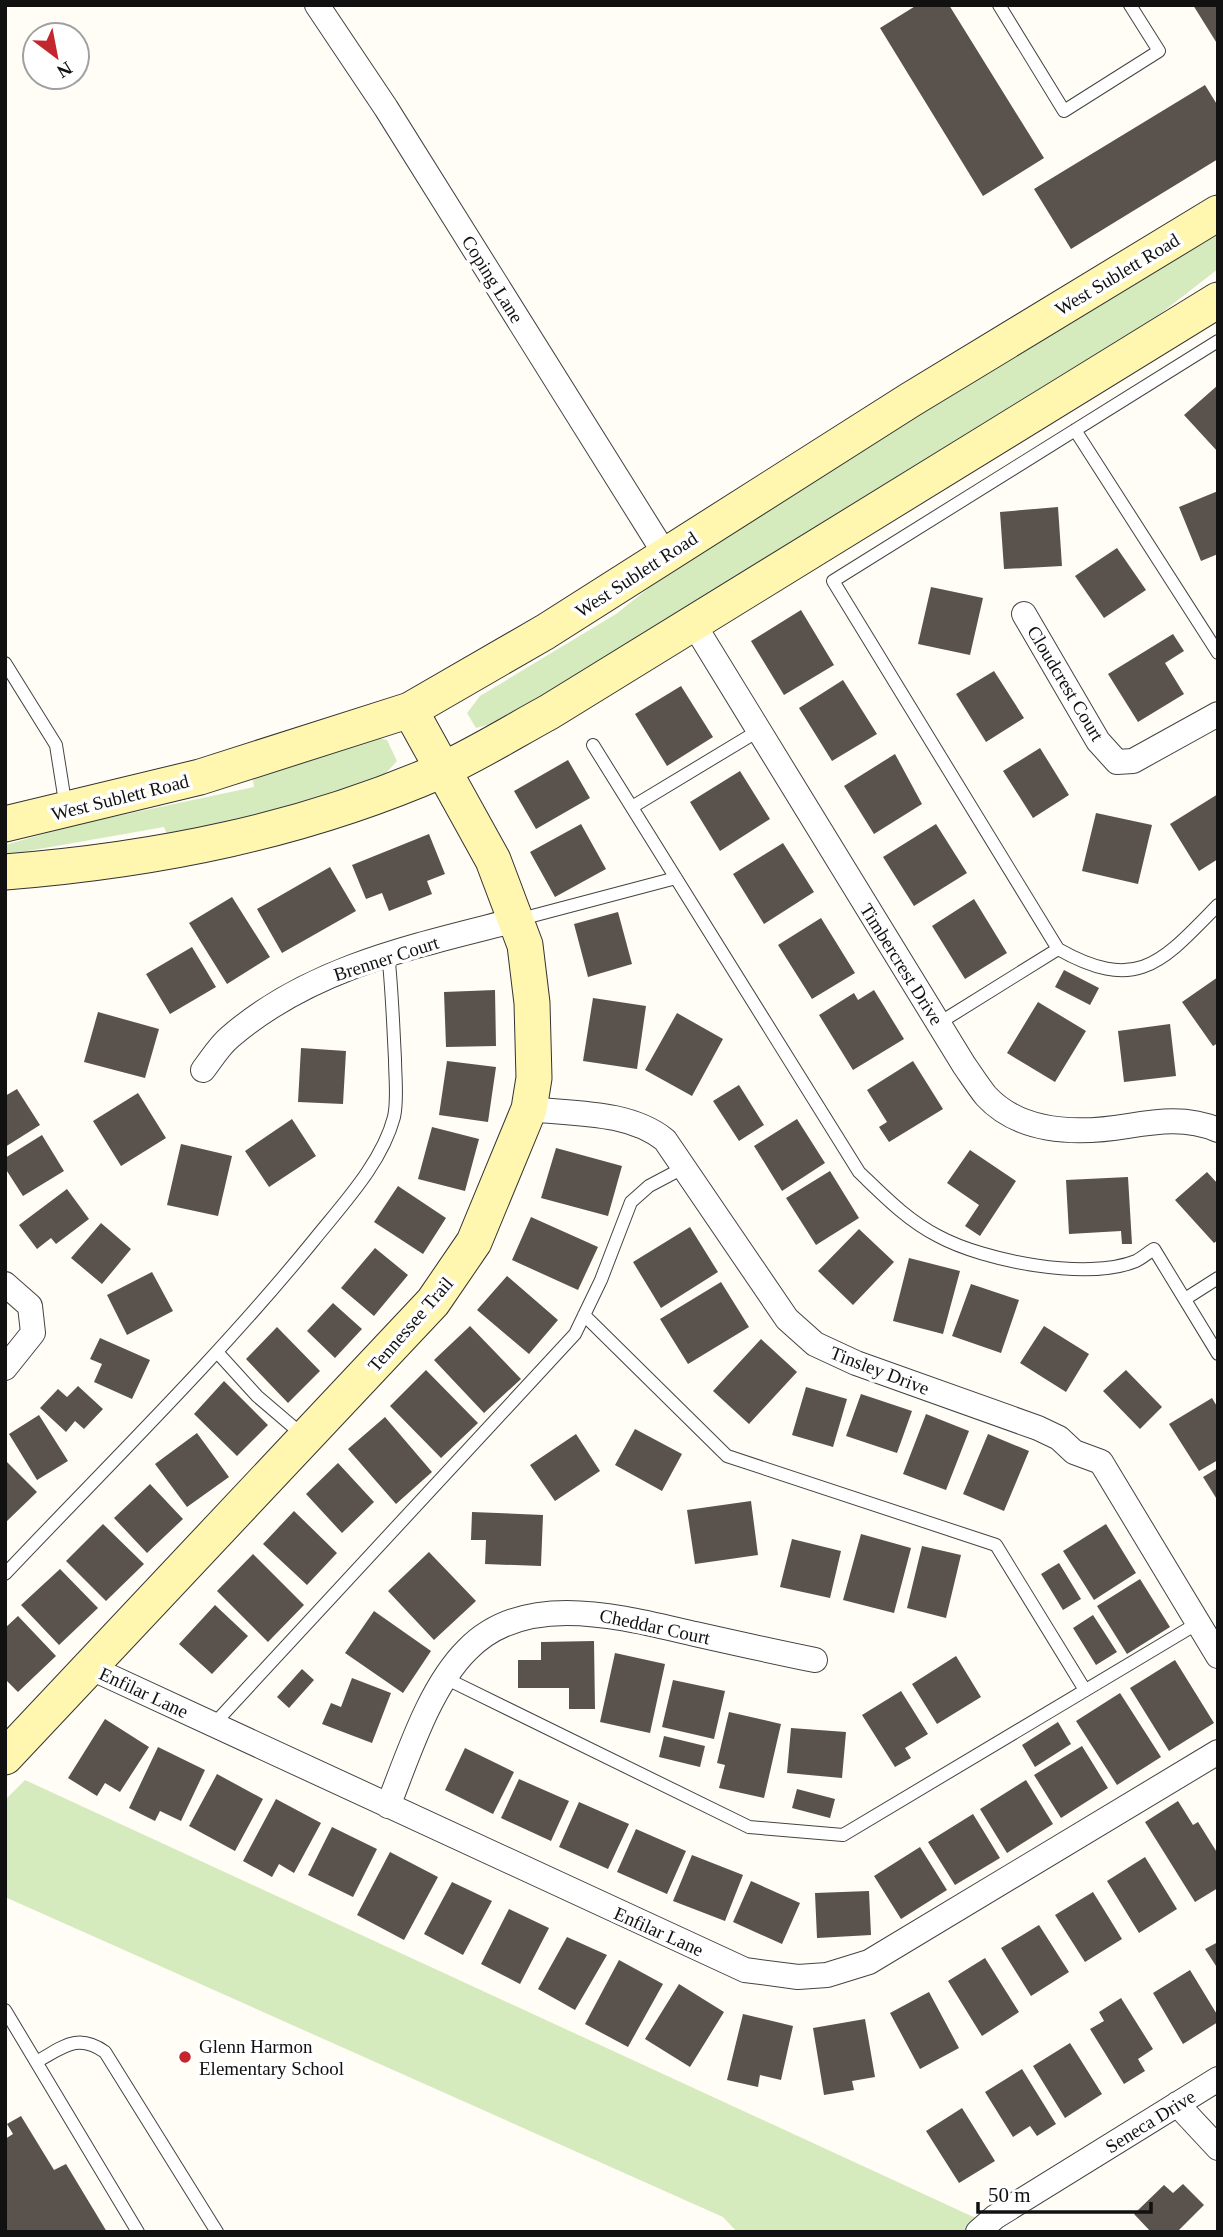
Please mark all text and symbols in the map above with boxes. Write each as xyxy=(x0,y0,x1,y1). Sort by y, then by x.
north arrow xyxy=(21,21,91,91)
text: N xyxy=(53,57,76,83)
street label: West Sublett Road xyxy=(1051,229,1184,320)
street label: Coping Lane xyxy=(458,232,528,327)
street label: West Sublett Road xyxy=(571,527,702,622)
street label: Cloudcrest Court xyxy=(1023,622,1109,745)
street label: West Sublett Road xyxy=(49,770,192,825)
street label: Timbercrest Drive xyxy=(856,900,947,1029)
street label: Brenner Court xyxy=(331,931,442,985)
street label: Tennessee Trail xyxy=(364,1273,457,1376)
street label: Tinsley Drive xyxy=(827,1342,932,1399)
street label: Cheddar Court xyxy=(598,1605,713,1649)
street label: Enfilar Lane xyxy=(96,1663,191,1722)
street label: Enfilar Lane xyxy=(611,1902,707,1960)
place label: Glenn Harmon Elementary School xyxy=(199,2036,344,2079)
marker: Glenn Harmon Elementary School xyxy=(177,2049,193,2065)
street label: Seneca Drive xyxy=(1102,2086,1199,2157)
scale bar xyxy=(978,2170,1151,2214)
text: 50 m xyxy=(988,2183,1031,2207)

